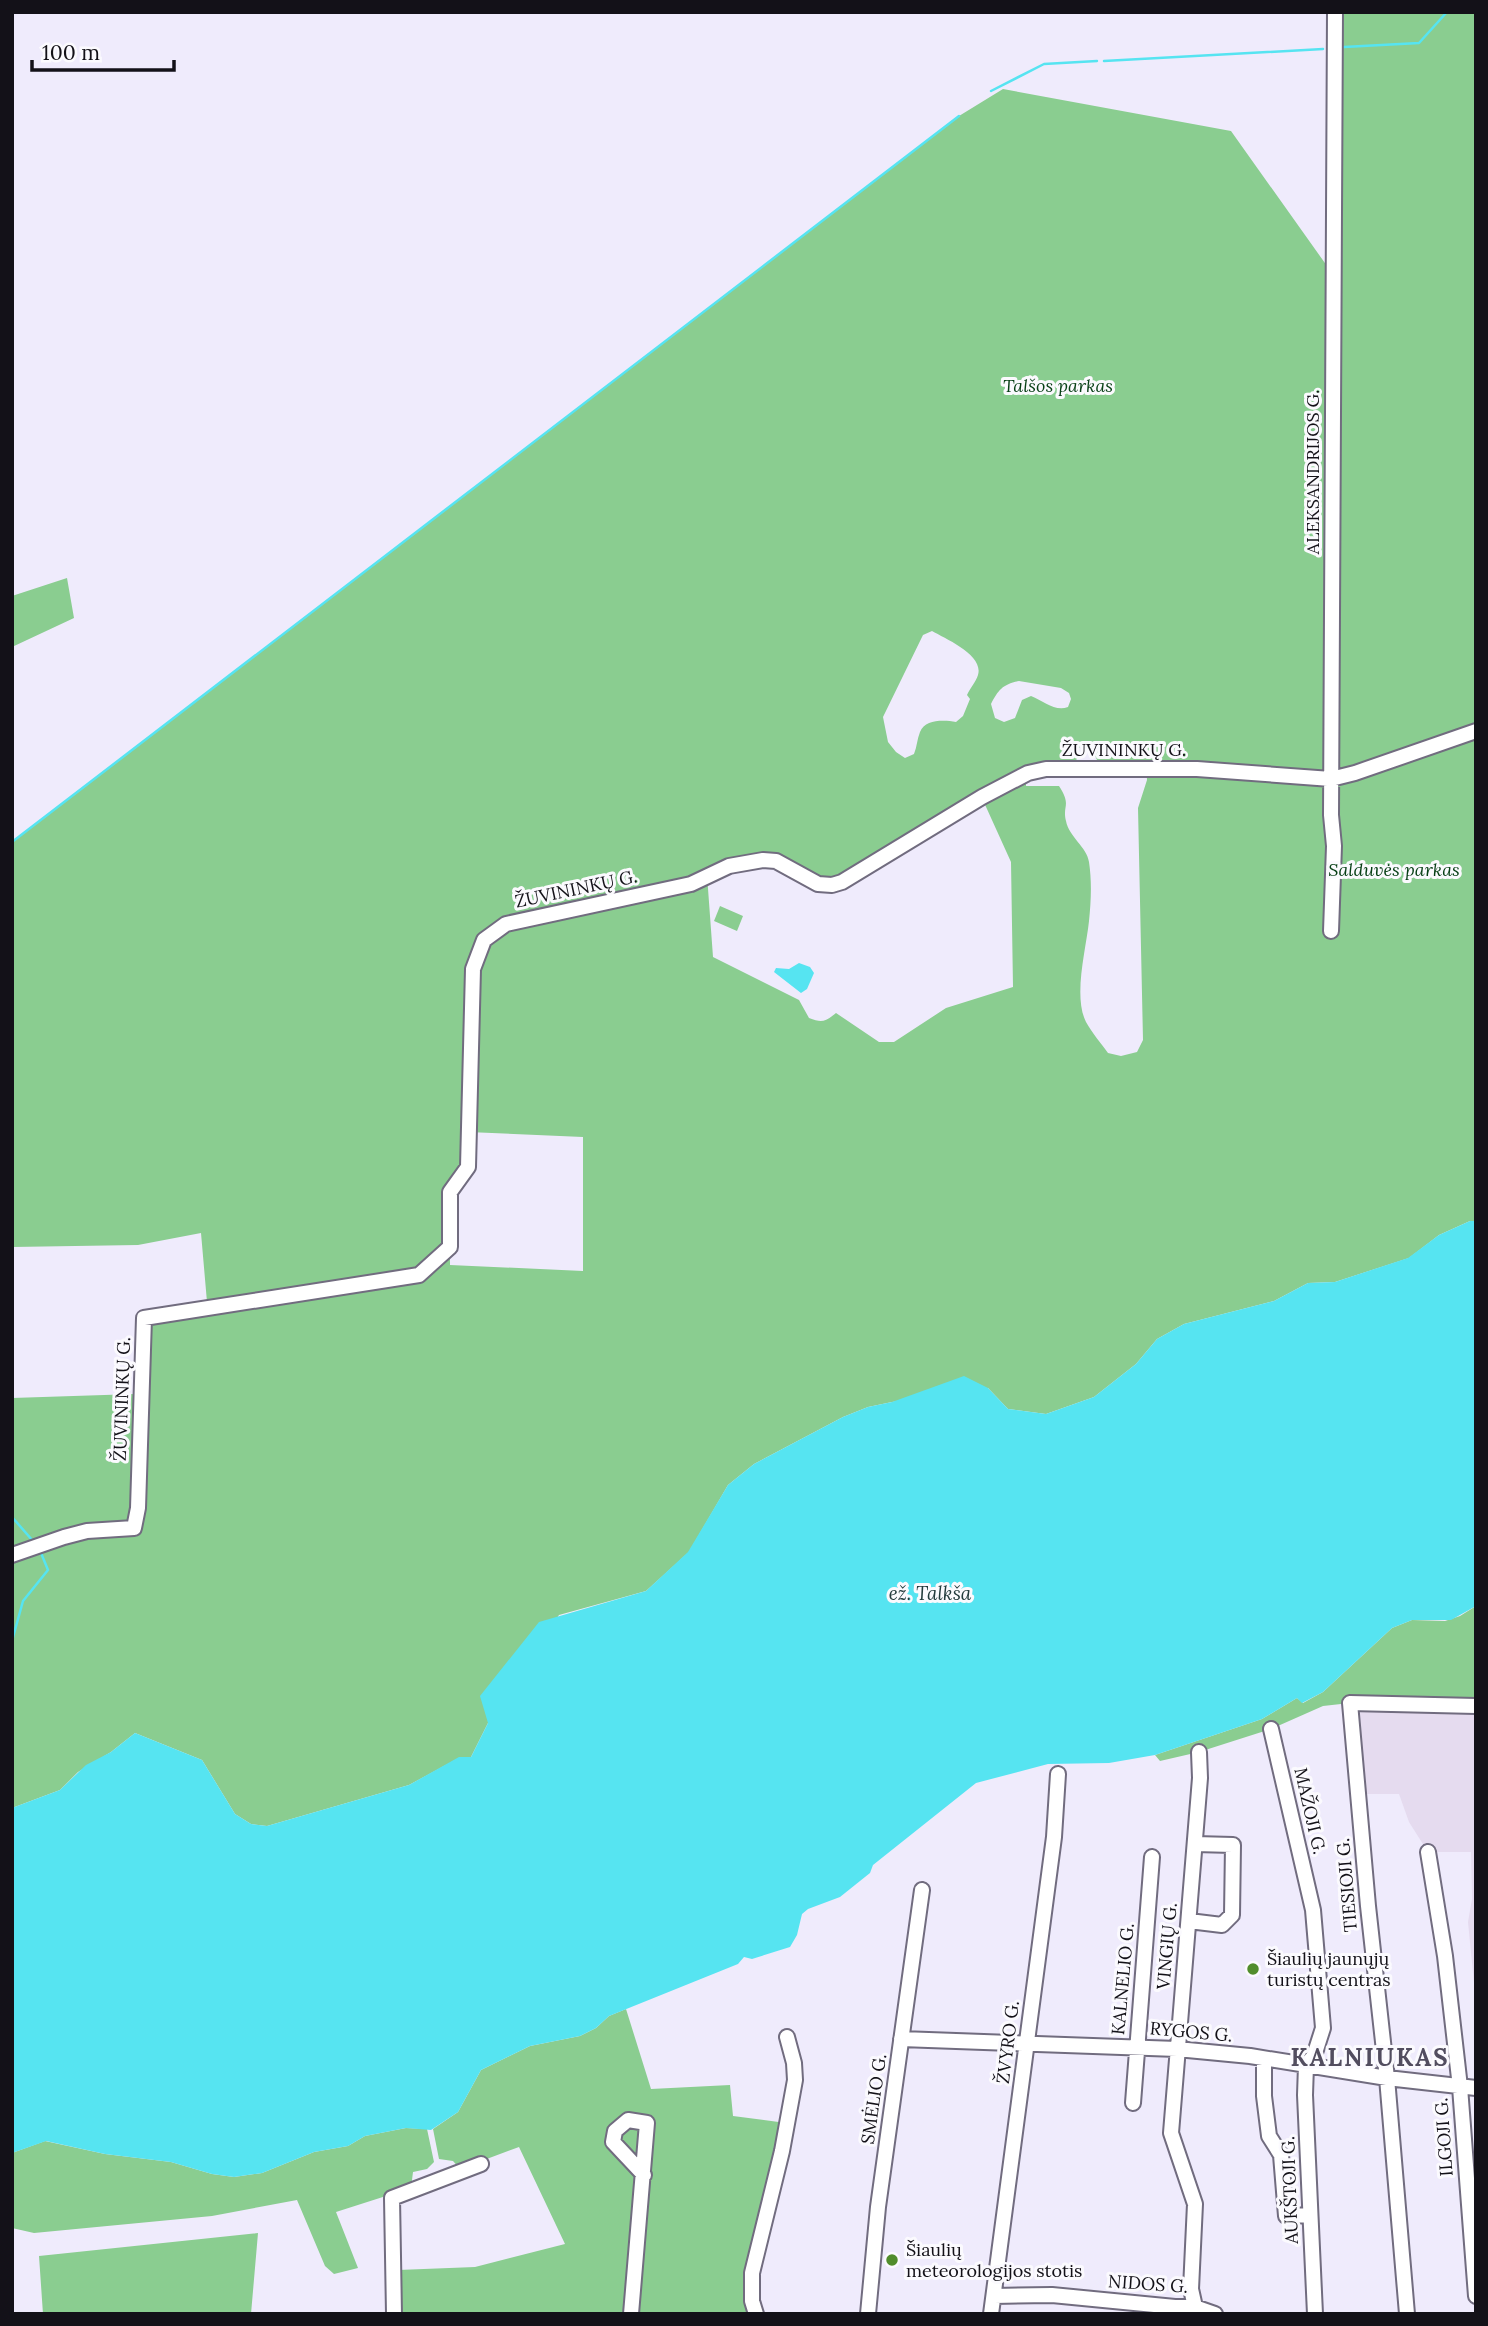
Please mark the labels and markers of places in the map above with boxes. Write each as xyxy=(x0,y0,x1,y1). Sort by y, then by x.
place label: Šiaulių jaunųjų turistų centras xyxy=(1267,1947,1391,1991)
marker: Šiaulių jaunųjų turistų centras xyxy=(1245,1961,1261,1977)
place label: Šiaulių meteorologijos stotis xyxy=(906,2238,1082,2282)
marker: Šiaulių meteorologijos stotis xyxy=(884,2252,900,2268)

